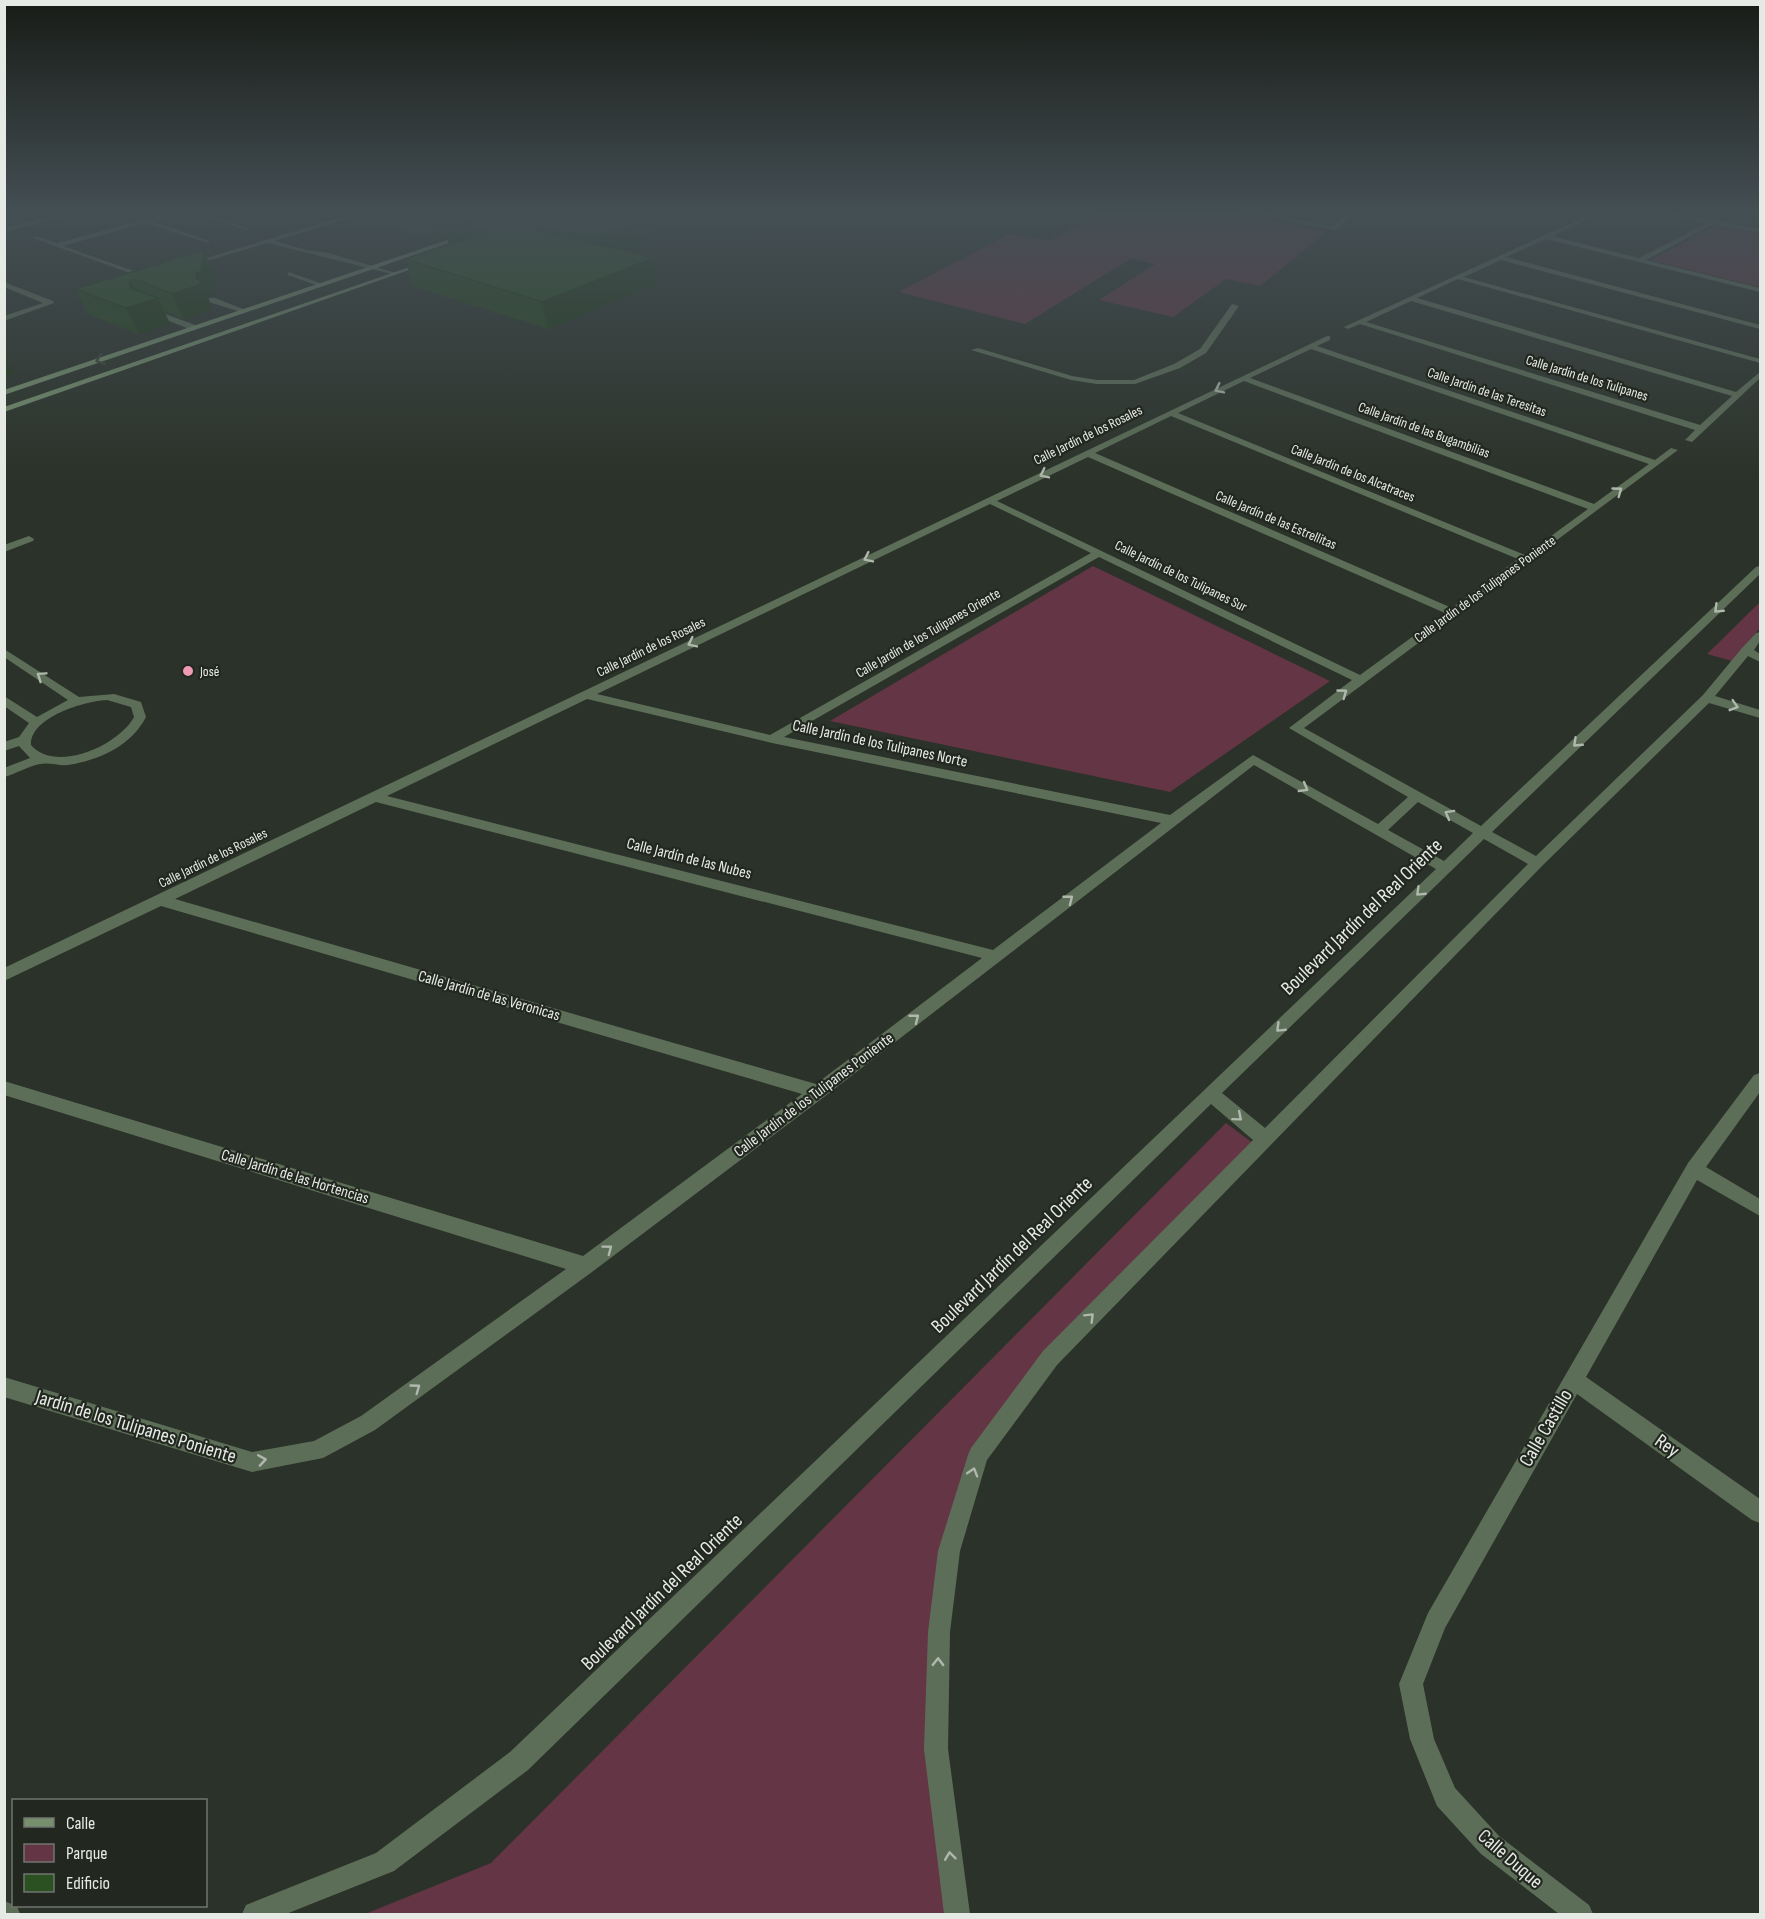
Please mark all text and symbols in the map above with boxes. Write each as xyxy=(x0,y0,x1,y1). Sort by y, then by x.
street label: Calle Jardín de los Tulipanes xyxy=(1524,351,1650,405)
one-way arrow xyxy=(95,353,106,366)
street label: Calle Jardín de las Teresitas xyxy=(1425,364,1549,420)
one-way arrow xyxy=(1215,382,1226,394)
street label: Calle Jardín de las Bugambilias xyxy=(1356,398,1492,462)
street label: Calle Jardín de los Rosales xyxy=(1031,401,1145,469)
street label: Calle Jardín de los Alcatraces xyxy=(1288,440,1418,506)
one-way arrow xyxy=(1039,466,1050,478)
street label: Calle Jardín de las Estrellitas xyxy=(1213,487,1339,553)
one-way arrow xyxy=(1612,487,1623,498)
street label: Calle Jardín de los Tulipanes Poniente xyxy=(1411,532,1559,646)
street label: Calle Jardín de los Tulipanes Sur xyxy=(1112,537,1250,615)
one-way arrow xyxy=(864,551,875,563)
street label: Calle Jardín de los Tulipanes Oriente xyxy=(853,585,1003,681)
one-way arrow xyxy=(1715,602,1725,613)
street label: Calle Jardín de los Rosales xyxy=(594,613,708,681)
one-way arrow xyxy=(688,636,699,647)
place label: José xyxy=(199,663,219,680)
marker: José xyxy=(181,664,195,678)
one-way arrow xyxy=(36,672,47,683)
one-way arrow xyxy=(1336,689,1347,700)
one-way arrow xyxy=(1728,699,1739,711)
street label: Calle Jardín de los Tulipanes Norte xyxy=(791,716,969,772)
one-way arrow xyxy=(1573,736,1584,747)
one-way arrow xyxy=(1298,780,1308,792)
one-way arrow xyxy=(1445,810,1455,821)
street label: Calle Jardín de los Rosales xyxy=(156,824,270,892)
street label: Calle Jardín de las Nubes xyxy=(625,834,754,884)
street label: Boulevard Jardín del Real Oriente xyxy=(1276,834,1448,1000)
one-way arrow xyxy=(1416,885,1427,896)
one-way arrow xyxy=(1062,896,1073,907)
street label: Calle Jardín de las Veronicas xyxy=(416,967,562,1025)
one-way arrow xyxy=(908,1015,919,1026)
one-way arrow xyxy=(1276,1020,1287,1031)
street label: Calle Jardín de los Tulipanes Poniente xyxy=(730,1029,898,1161)
one-way arrow xyxy=(1231,1109,1242,1120)
street label: Calle Jardín de las Hortencias xyxy=(219,1145,371,1209)
street label: Boulevard Jardín del Real Oriente xyxy=(926,1172,1098,1338)
one-way arrow xyxy=(601,1245,612,1256)
one-way arrow xyxy=(1082,1314,1093,1325)
one-way arrow xyxy=(409,1384,420,1395)
street label: Jardín de los Tulipanes Poniente xyxy=(32,1385,239,1469)
street label: Calle Castillo xyxy=(1514,1385,1578,1471)
street label: Rey xyxy=(1650,1429,1684,1463)
one-way arrow xyxy=(257,1455,266,1467)
one-way arrow xyxy=(966,1467,978,1478)
street label: Boulevard Jardín del Real Oriente xyxy=(576,1509,748,1675)
one-way arrow xyxy=(932,1658,944,1667)
legend xyxy=(12,1799,207,1907)
text: Calle xyxy=(66,1813,95,1834)
street label: Calle Duque xyxy=(1472,1824,1548,1894)
text: Parque xyxy=(66,1843,107,1864)
one-way arrow xyxy=(944,1852,957,1861)
text: Edificio xyxy=(66,1873,110,1894)

